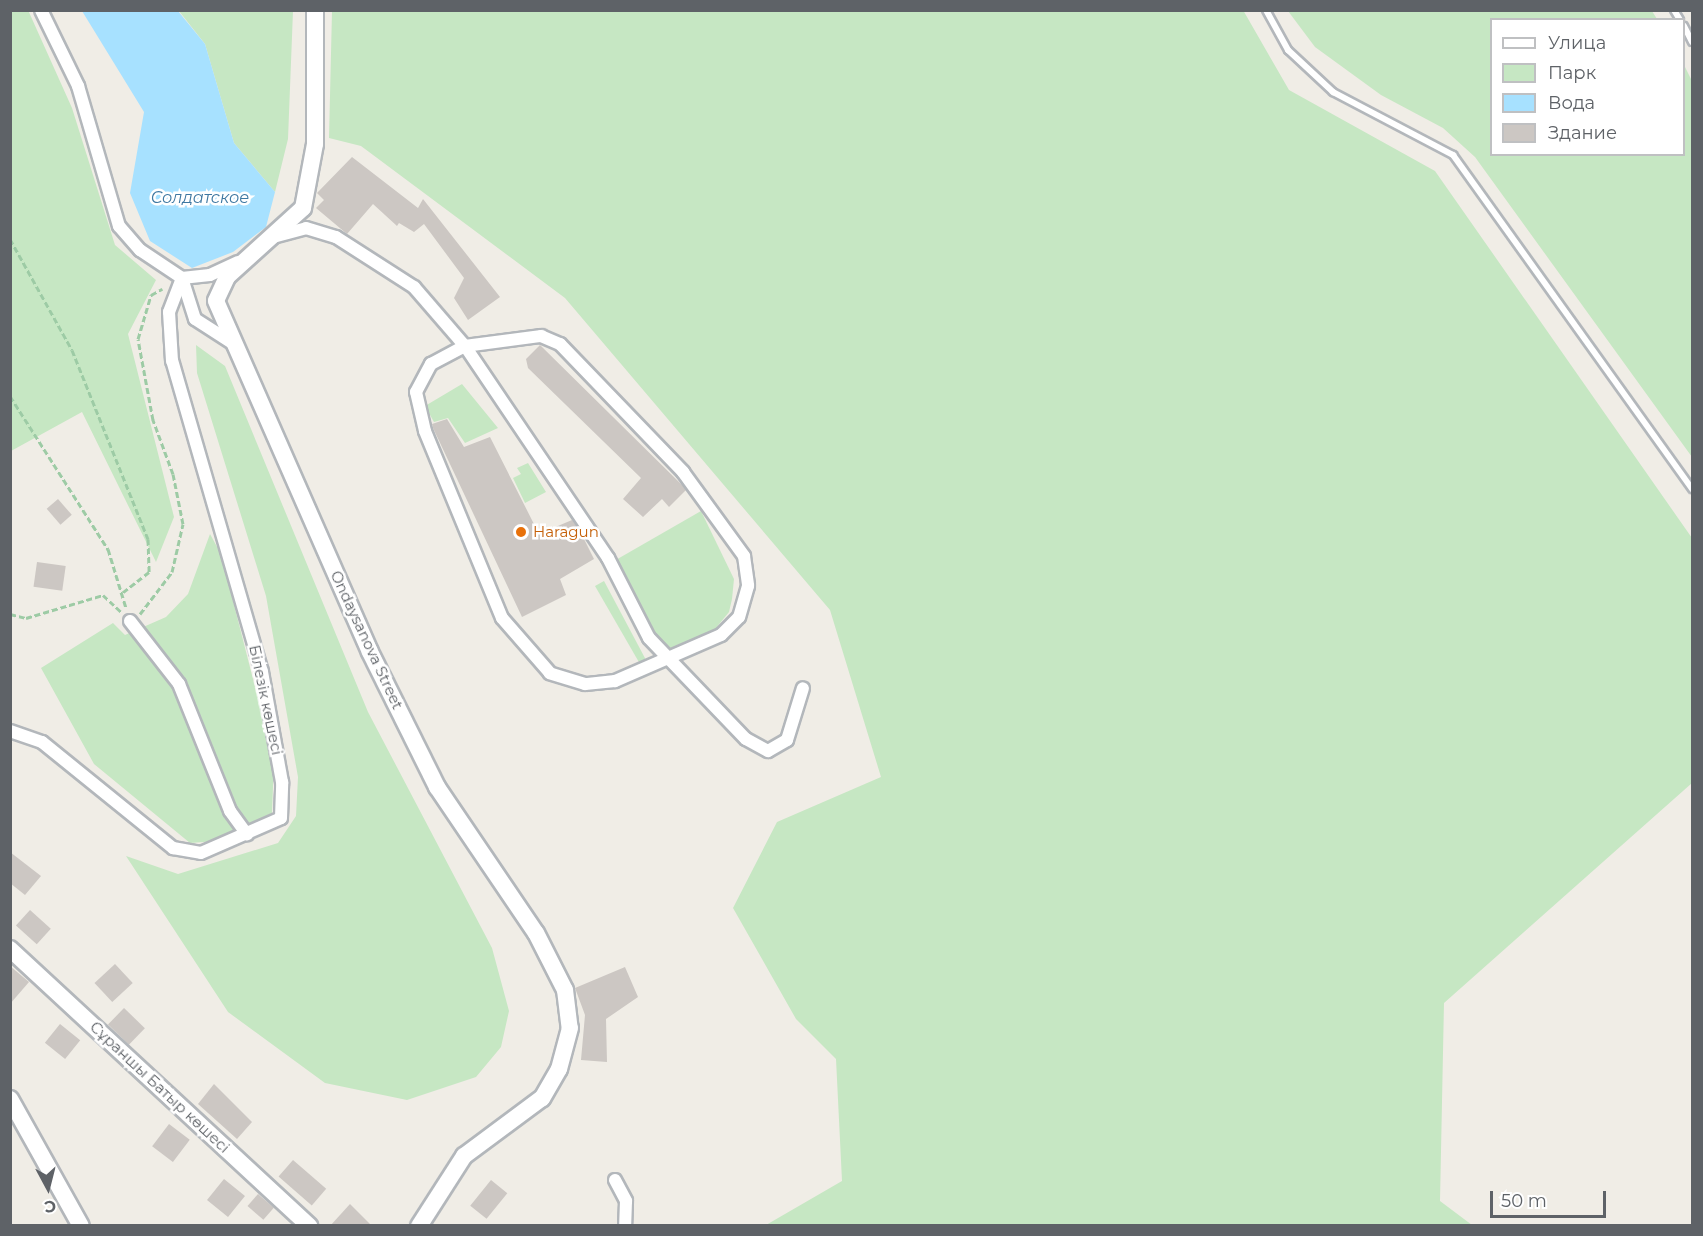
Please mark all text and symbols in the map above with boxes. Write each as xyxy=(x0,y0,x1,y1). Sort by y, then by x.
legend xyxy=(1490,18,1685,156)
text: Улица xyxy=(1548,32,1606,54)
text: Парк xyxy=(1548,62,1596,84)
text: Вода xyxy=(1548,92,1595,114)
text: Здание xyxy=(1548,122,1617,144)
water label: Солдатское xyxy=(151,188,249,208)
place label: Haragun xyxy=(533,523,599,541)
marker: Haragun xyxy=(514,525,528,539)
street label: Ondaysanova Street xyxy=(327,568,407,712)
street label: Білезік көшесі xyxy=(246,643,286,757)
street label: Сұраншы Батыр көшесі xyxy=(86,1018,234,1156)
north arrow xyxy=(18,1158,78,1218)
scale bar xyxy=(1493,1179,1608,1217)
text: 50 m xyxy=(1501,1190,1547,1212)
text: С xyxy=(43,1196,57,1216)

